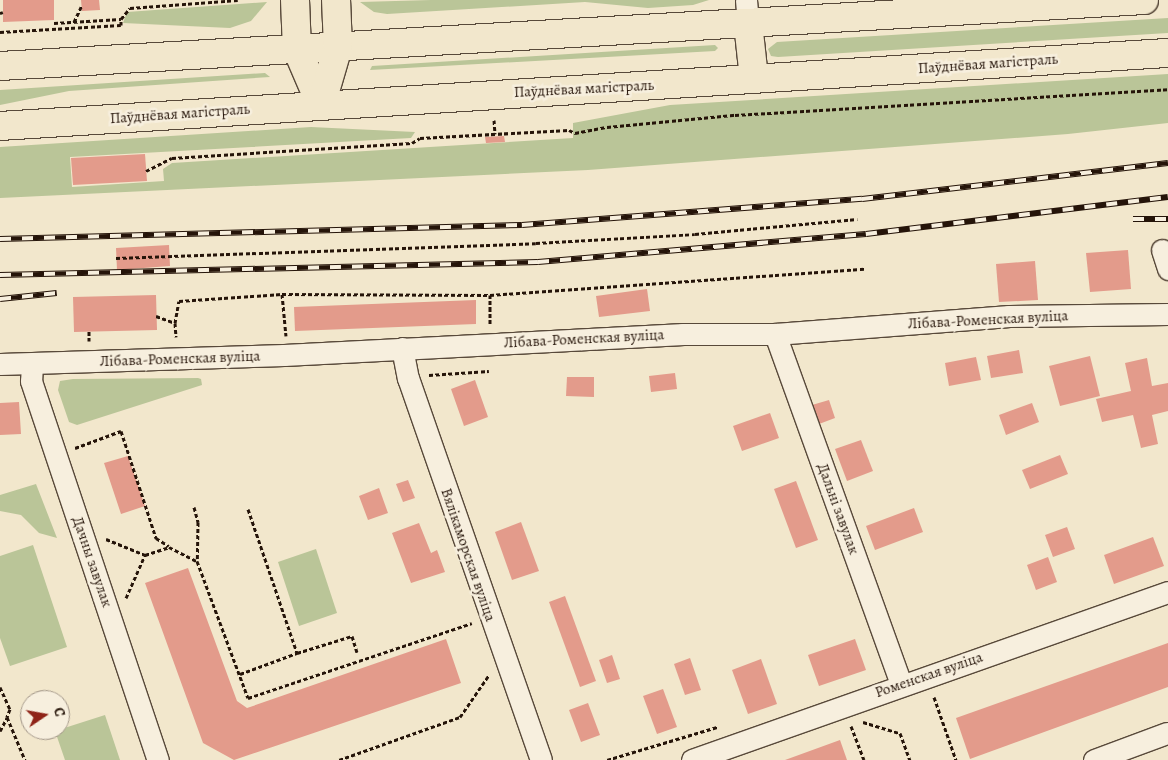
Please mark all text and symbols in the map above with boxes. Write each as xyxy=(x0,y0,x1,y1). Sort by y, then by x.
street label: Паўднёвая магістраль xyxy=(917,50,1059,78)
street label: Паўднёвая магістраль xyxy=(513,76,655,102)
street label: Паўднёвая магістраль xyxy=(109,100,251,128)
street label: Лібава-Роменская вуліца xyxy=(907,307,1069,333)
street label: Лібава-Роменская вуліца xyxy=(503,326,665,352)
street label: Лібава-Роменская вуліца xyxy=(99,347,261,371)
street label: Дальні завулак xyxy=(813,461,863,557)
street label: Вялікаморская вуліца xyxy=(437,486,499,624)
street label: Дачны завулак xyxy=(68,514,116,610)
street label: Роменская вуліца xyxy=(873,648,985,702)
north arrow xyxy=(20,690,70,740)
text: С xyxy=(49,706,69,718)

